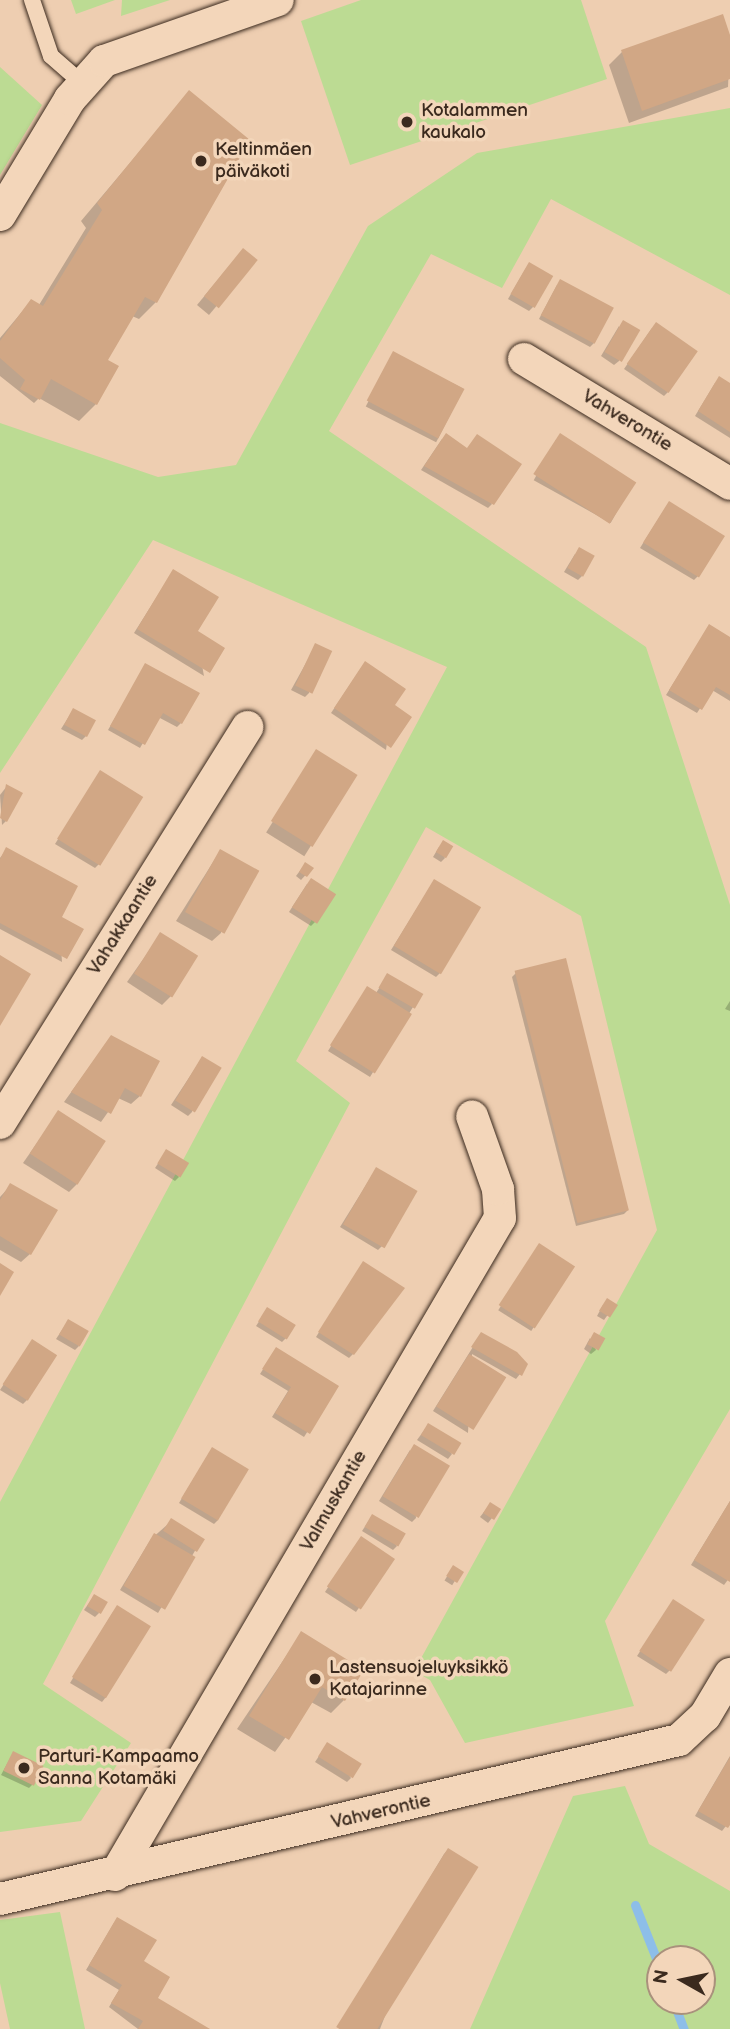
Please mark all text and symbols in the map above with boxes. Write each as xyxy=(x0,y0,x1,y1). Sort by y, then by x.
place label: Kotalammen kaukalo xyxy=(421,100,528,144)
marker: Kotalammen kaukalo xyxy=(399,114,415,130)
place label: Keltinmäen päiväkoti xyxy=(215,139,312,183)
marker: Keltinmäen päiväkoti xyxy=(193,153,209,169)
street label: Vahverontie xyxy=(578,385,676,457)
street label: Vahakkaantie xyxy=(83,870,163,980)
street label: Valmuskantie xyxy=(296,1446,372,1556)
place label: Lastensuojeluyksikkö Katajarinne xyxy=(329,1657,509,1701)
marker: Lastensuojeluyksikkö Katajarinne xyxy=(307,1671,323,1687)
place label: Parturi-Kampaamo Sanna Kotamäki xyxy=(38,1746,199,1790)
marker: Parturi-Kampaamo Sanna Kotamäki xyxy=(16,1760,32,1776)
street label: Vahverontie xyxy=(329,1790,433,1834)
north arrow xyxy=(646,1945,716,2015)
text: N xyxy=(649,1968,674,1986)

